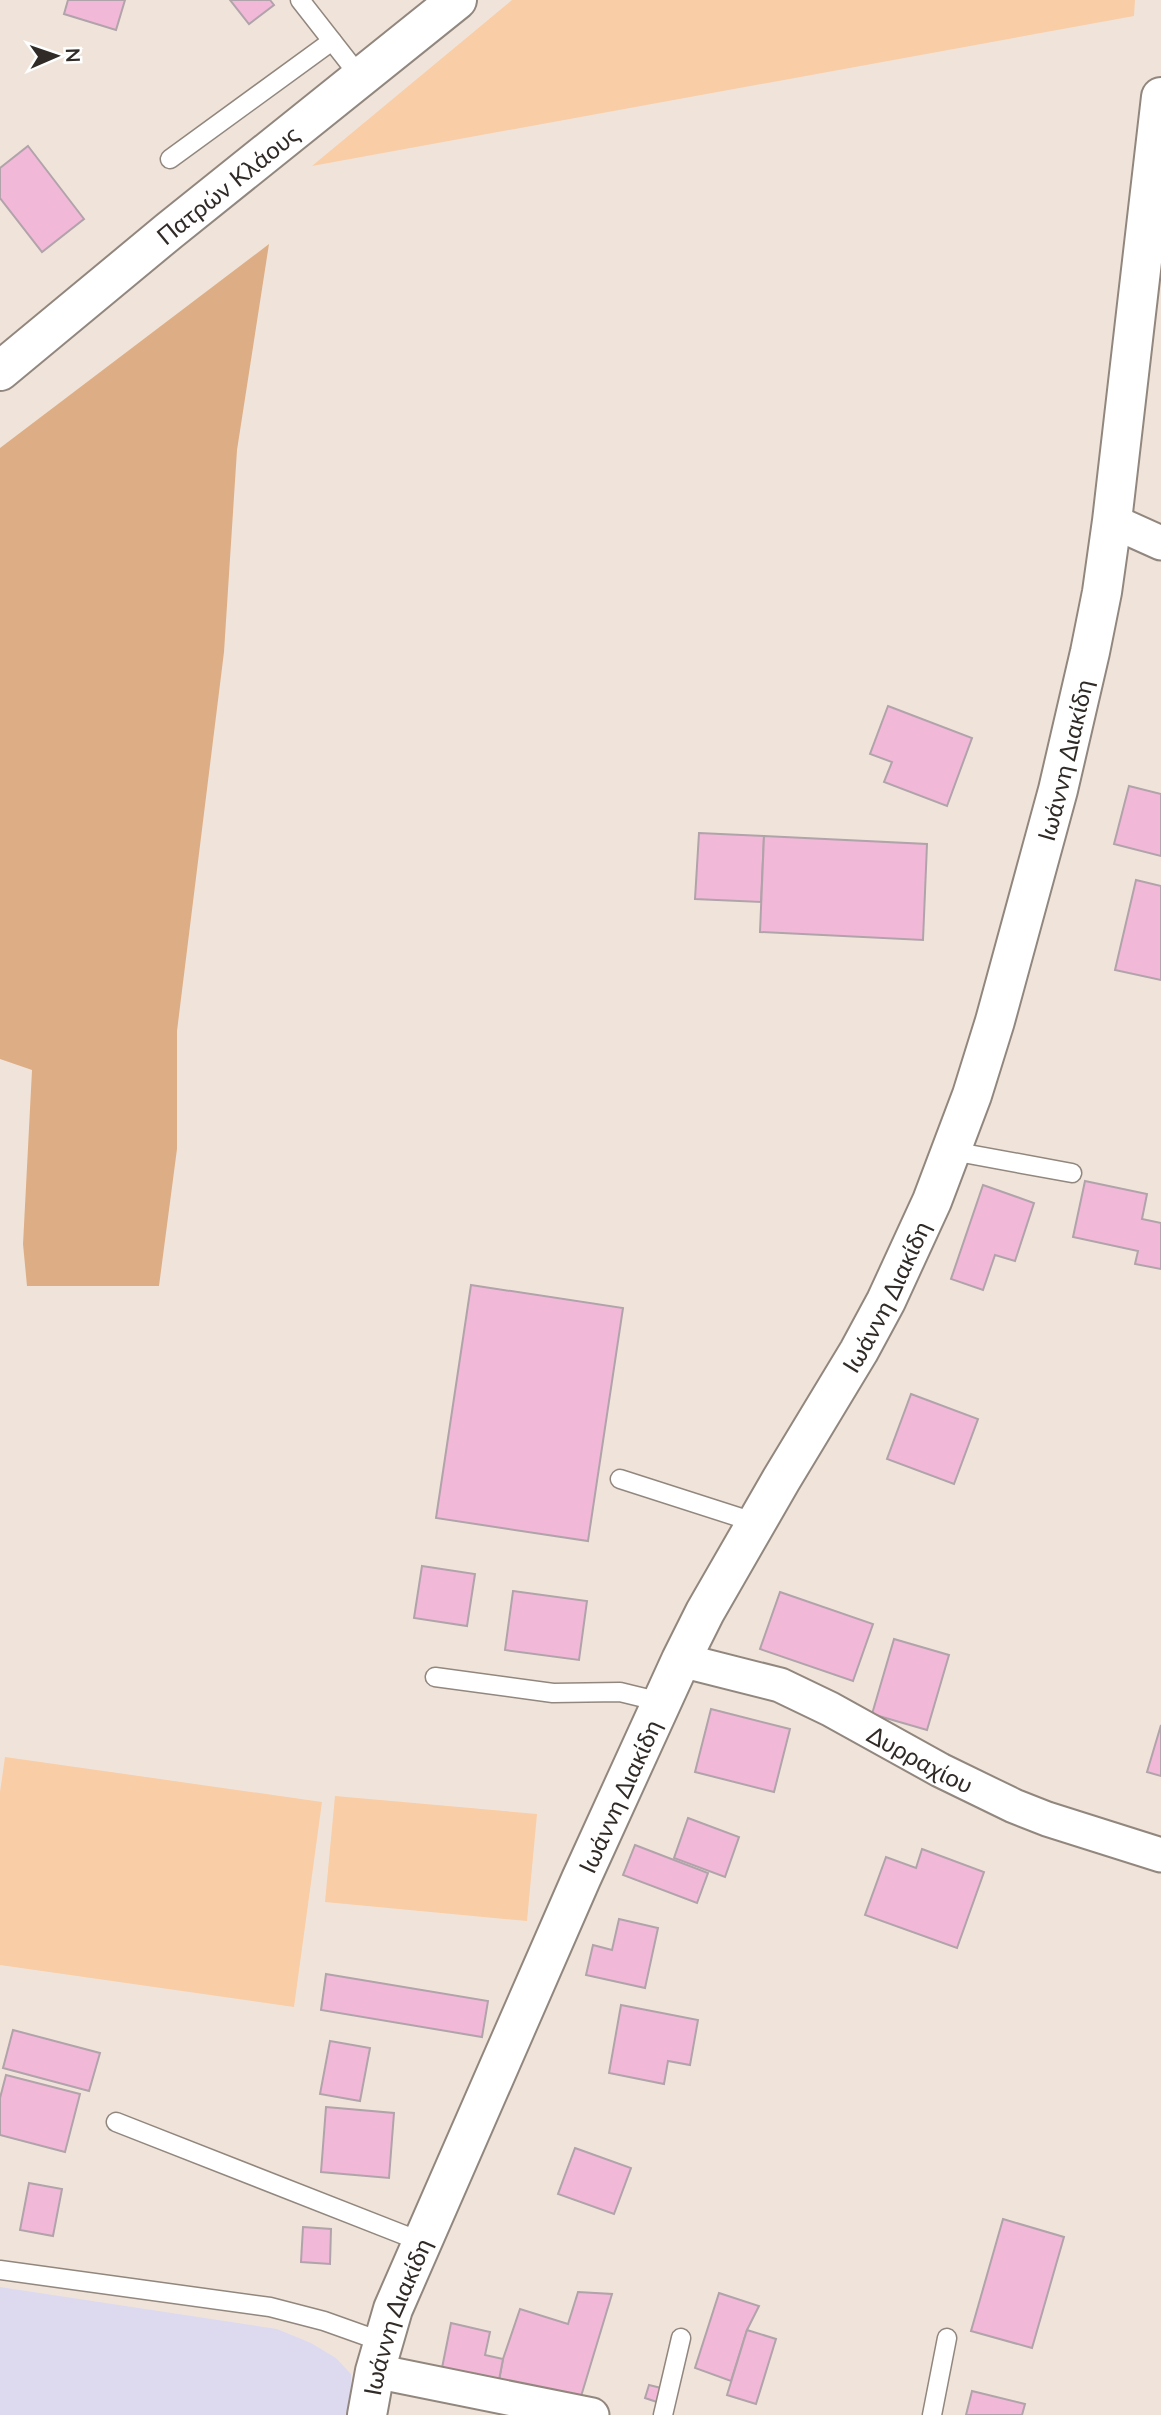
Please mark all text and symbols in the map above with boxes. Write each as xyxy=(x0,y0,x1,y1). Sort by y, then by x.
north arrow xyxy=(21,21,91,91)
text: N xyxy=(62,48,85,63)
street label: Πατρών Κλάους xyxy=(150,119,304,250)
street label: Ιωάννη Διακίδη xyxy=(1030,676,1098,844)
street label: Ιωάννη Διακίδη xyxy=(835,1216,935,1377)
street label: Ιωάννη Διακίδη xyxy=(571,1715,666,1877)
street label: Δυρραχίου xyxy=(863,1719,978,1798)
street label: Ιωάννη Διακίδη xyxy=(356,2233,437,2398)

